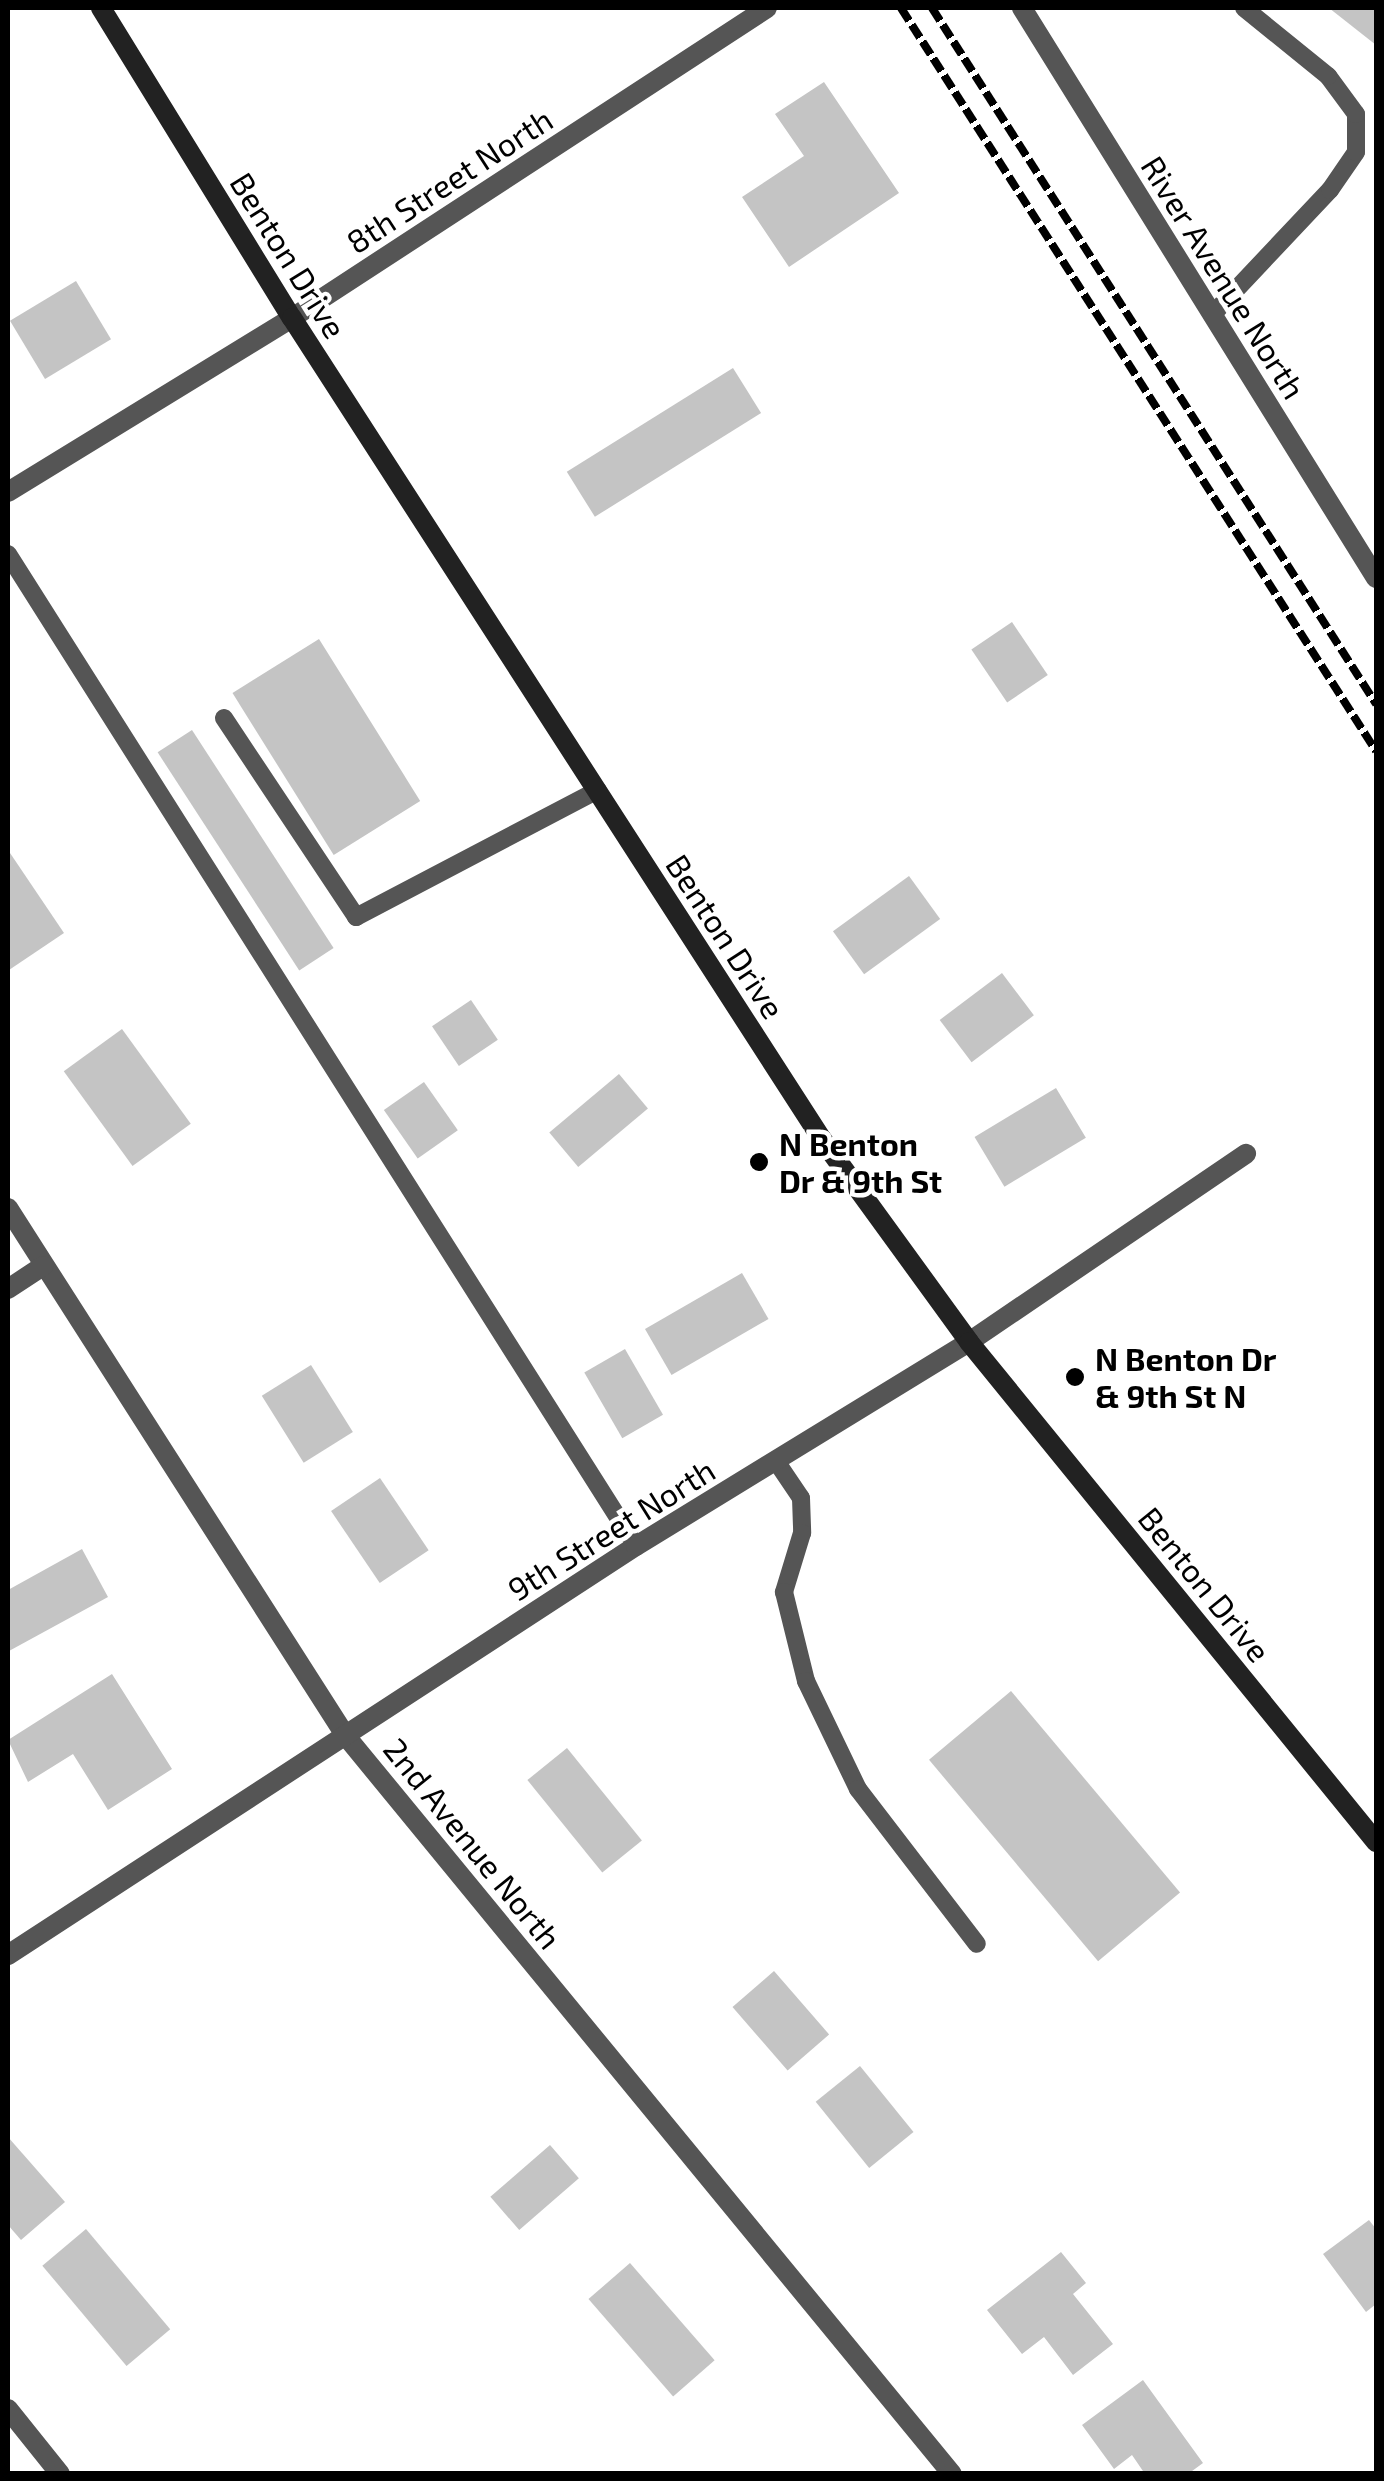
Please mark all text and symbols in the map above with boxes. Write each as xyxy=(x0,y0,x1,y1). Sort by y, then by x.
street label: 8th Street North xyxy=(339,99,559,261)
street label: River Avenue North xyxy=(1133,148,1315,406)
street label: Benton Drive xyxy=(223,165,355,345)
street label: Benton Drive xyxy=(659,847,793,1025)
place label: N Benton Dr & 9th St xyxy=(779,1125,943,1200)
marker: N Benton Dr & 9th St xyxy=(748,1151,770,1173)
place label: N Benton Dr & 9th St N xyxy=(1095,1340,1276,1415)
marker: N Benton Dr & 9th St N xyxy=(1064,1366,1086,1388)
street label: 9th Street North xyxy=(500,1450,722,1608)
street label: Benton Drive xyxy=(1131,1499,1279,1669)
street label: 2nd Avenue North xyxy=(376,1730,570,1956)

